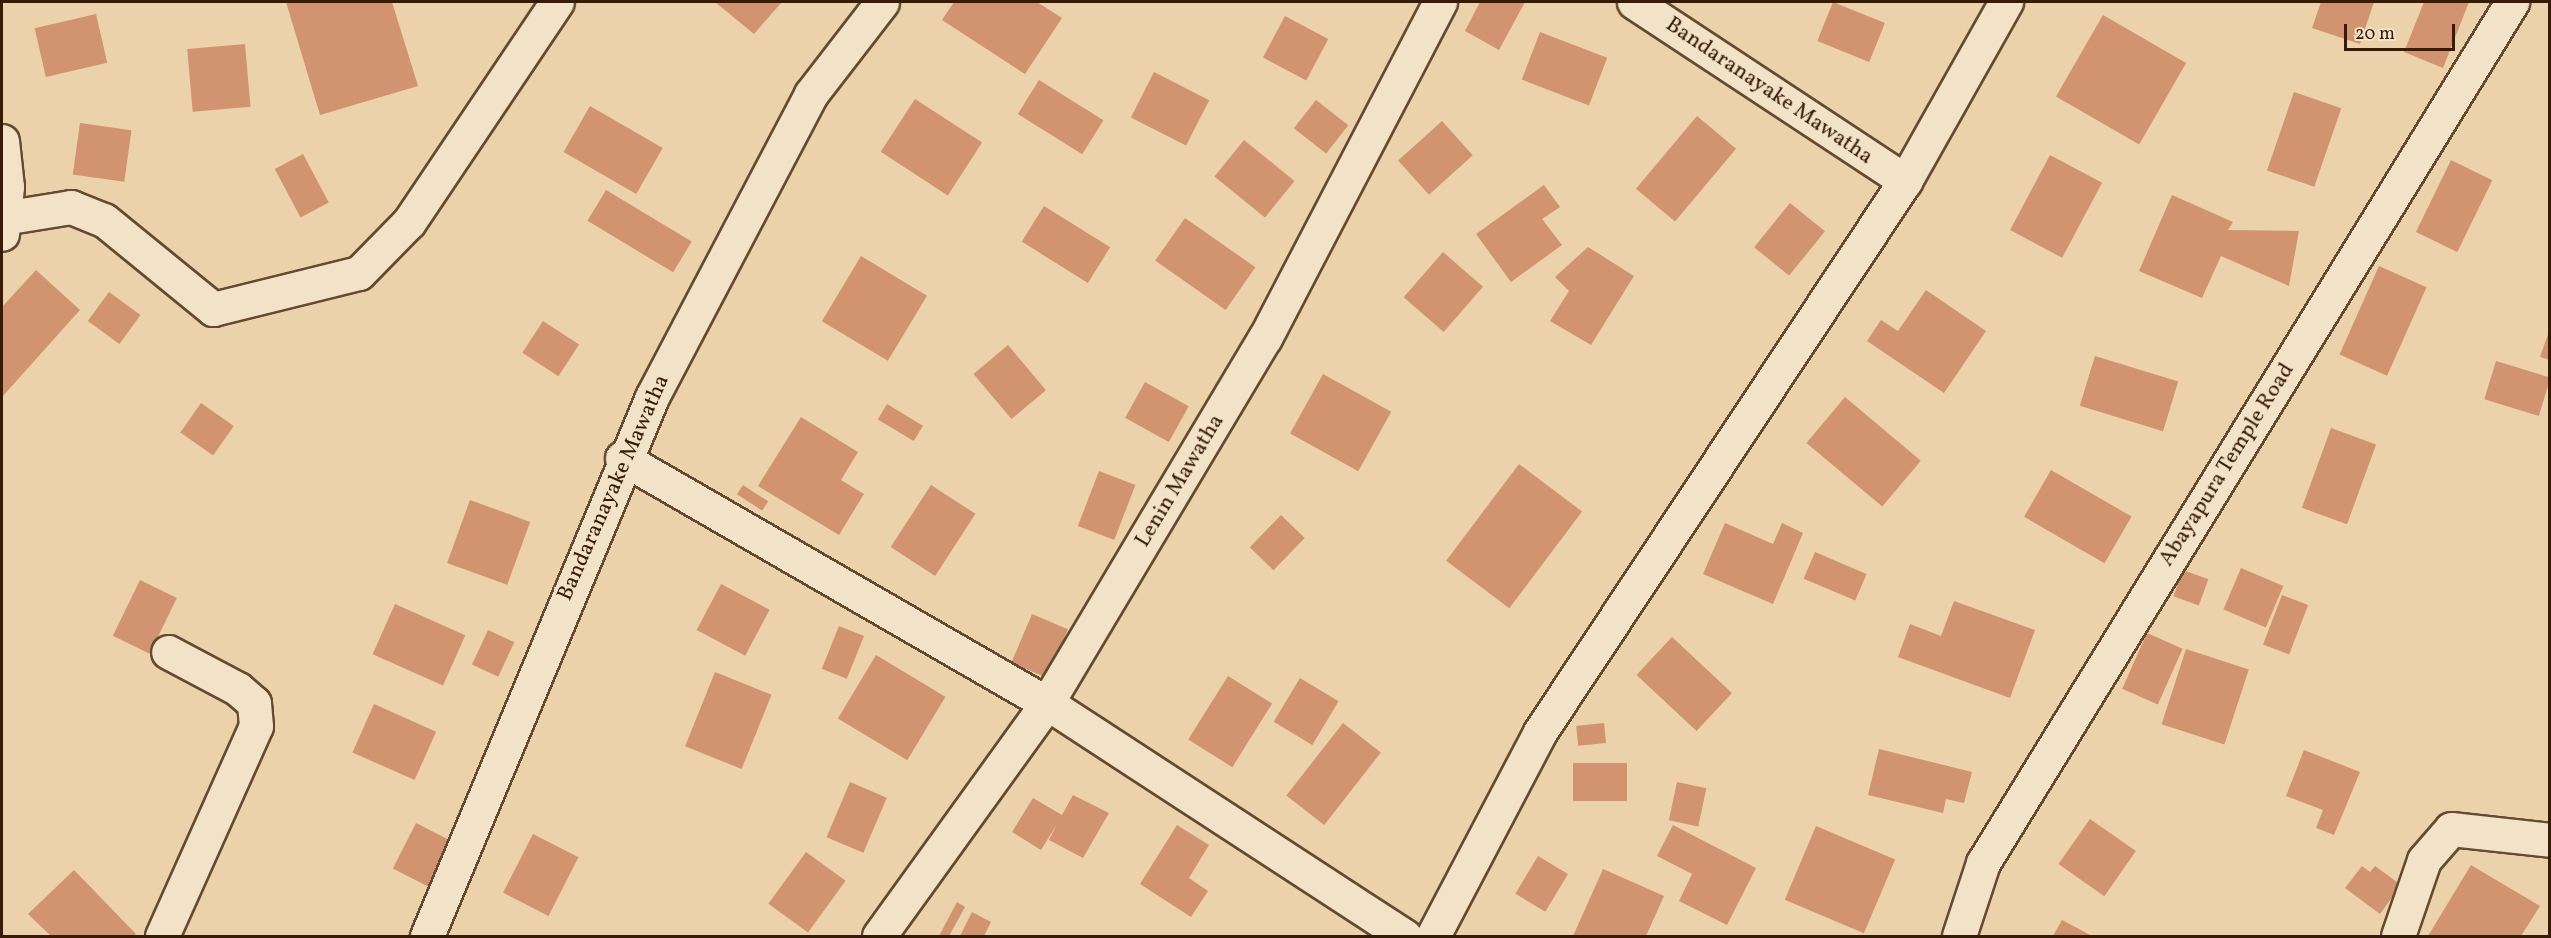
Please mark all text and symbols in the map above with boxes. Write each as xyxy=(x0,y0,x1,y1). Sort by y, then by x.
street label: Bandaranayake Mawatha xyxy=(1660,12,1878,170)
scale bar xyxy=(2347,12,2458,50)
text: 20 m xyxy=(2355,22,2395,47)
street label: Abayapura Temple Road xyxy=(2154,358,2300,572)
street label: Bandaranayake Mawatha xyxy=(552,371,676,605)
street label: Lenin Mawatha xyxy=(1130,410,1230,552)

